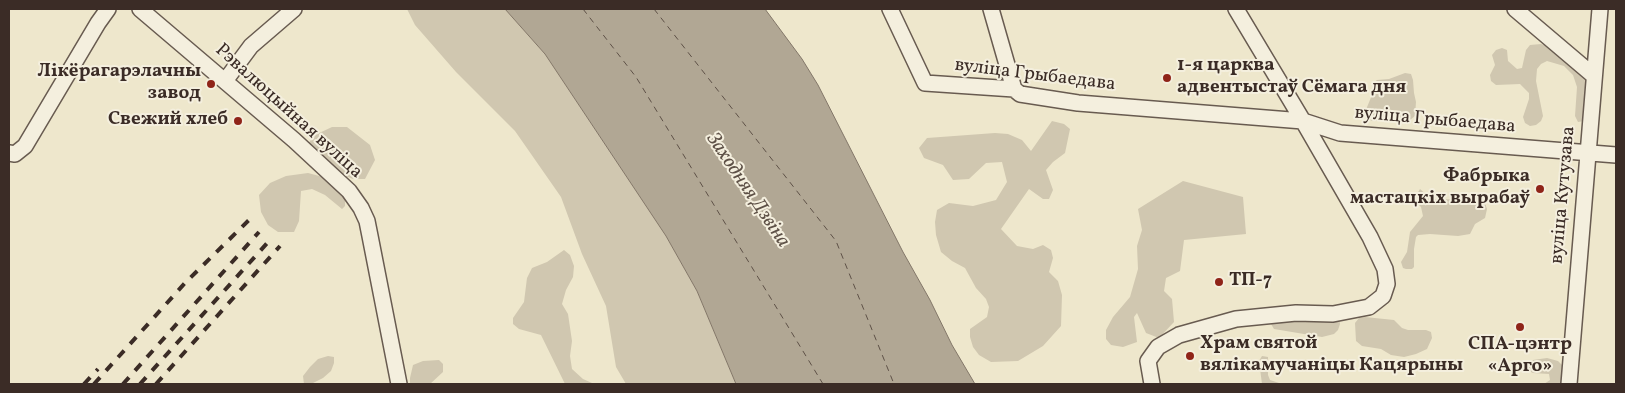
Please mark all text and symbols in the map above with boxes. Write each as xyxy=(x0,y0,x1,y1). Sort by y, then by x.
street label: Рэвалюцыйная вуліца xyxy=(209,40,367,184)
street label: вуліца Грыбаедава xyxy=(953,55,1117,97)
place label: 1-я царква адвентыстаў Сёмага дня xyxy=(1177,56,1406,100)
place label: Лікёрагарэлачны завод xyxy=(37,62,201,106)
marker: 1-я царква адвентыстаў Сёмага дня xyxy=(1161,72,1173,84)
marker: Лікёрагарэлачны завод xyxy=(205,78,217,90)
street label: вуліца Грыбаедава xyxy=(1353,103,1517,139)
place label: Свежий хлеб xyxy=(108,110,228,132)
marker: Свежий хлеб xyxy=(232,115,244,127)
street label: вуліца Кутузава xyxy=(1547,125,1581,265)
water label: Заходняя Дзвіна xyxy=(700,129,794,253)
place label: Фабрыка мастацкіх вырабаў xyxy=(1350,167,1530,211)
marker: Фабрыка мастацкіх вырабаў xyxy=(1534,183,1546,195)
place label: ТП-7 xyxy=(1229,271,1272,293)
marker: ТП-7 xyxy=(1213,276,1225,288)
marker: СПА-цэнтр «Арго» xyxy=(1514,321,1526,333)
place label: Храм святой вялікамучаніцы Кацярыны xyxy=(1200,334,1463,378)
place label: СПА-цэнтр «Арго» xyxy=(1468,335,1572,379)
marker: Храм святой вялікамучаніцы Кацярыны xyxy=(1184,350,1196,362)

